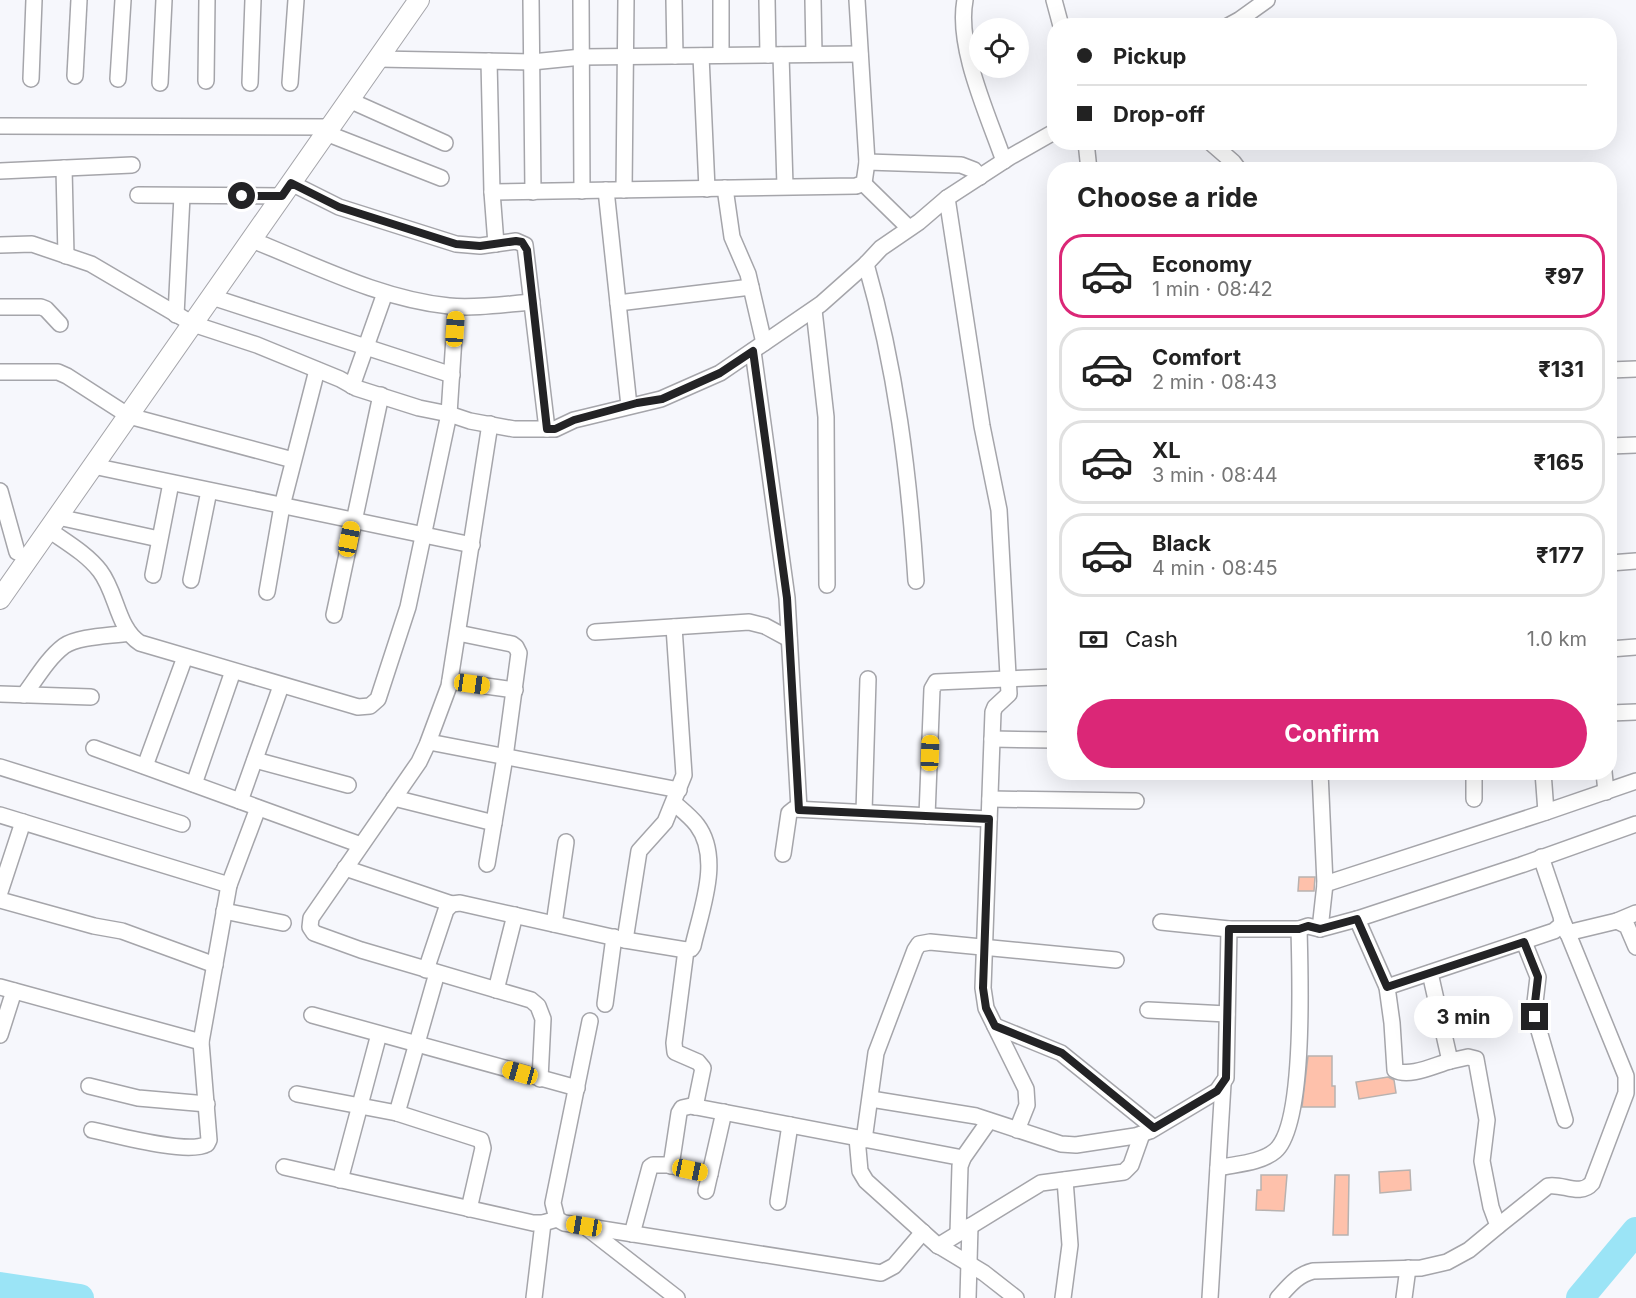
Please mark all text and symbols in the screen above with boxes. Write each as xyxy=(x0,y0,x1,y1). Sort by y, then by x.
map controls xyxy=(969,18,1029,78)
button: locate xyxy=(969,18,1029,78)
text: Pickup xyxy=(1113,43,1187,69)
text: Drop-off xyxy=(1113,101,1205,127)
text: Choose a ride xyxy=(1077,181,1258,214)
route start xyxy=(228,182,255,209)
icon: car xyxy=(1080,249,1134,303)
text: Economy xyxy=(1152,251,1252,277)
text: ₹97 xyxy=(1545,263,1584,289)
text: 1 min · 08:42 xyxy=(1152,277,1273,301)
car xyxy=(445,310,465,348)
icon: car xyxy=(1080,342,1134,396)
text: Comfort xyxy=(1152,344,1241,370)
text: ₹131 xyxy=(1538,356,1584,382)
text: 2 min · 08:43 xyxy=(1152,370,1277,394)
icon: car xyxy=(1080,435,1134,489)
text: XL xyxy=(1152,437,1181,463)
text: ₹165 xyxy=(1534,449,1584,475)
text: 3 min · 08:44 xyxy=(1152,463,1278,487)
car xyxy=(337,520,361,558)
icon: car xyxy=(1080,528,1134,582)
text: Black xyxy=(1152,530,1211,556)
text: ₹177 xyxy=(1536,542,1584,568)
text: 4 min · 08:45 xyxy=(1152,556,1278,580)
icon: cash xyxy=(1077,623,1110,656)
text: Cash xyxy=(1125,626,1178,652)
text: 1.0 km xyxy=(1527,627,1587,651)
car xyxy=(453,673,491,695)
button: Confirm xyxy=(1077,699,1587,768)
car xyxy=(920,735,940,771)
callout: 3 min xyxy=(1415,996,1514,1038)
route end xyxy=(1521,1003,1548,1030)
text: 3 min xyxy=(1437,1005,1490,1029)
car xyxy=(500,1059,540,1087)
car xyxy=(671,1157,709,1183)
car xyxy=(565,1214,603,1238)

